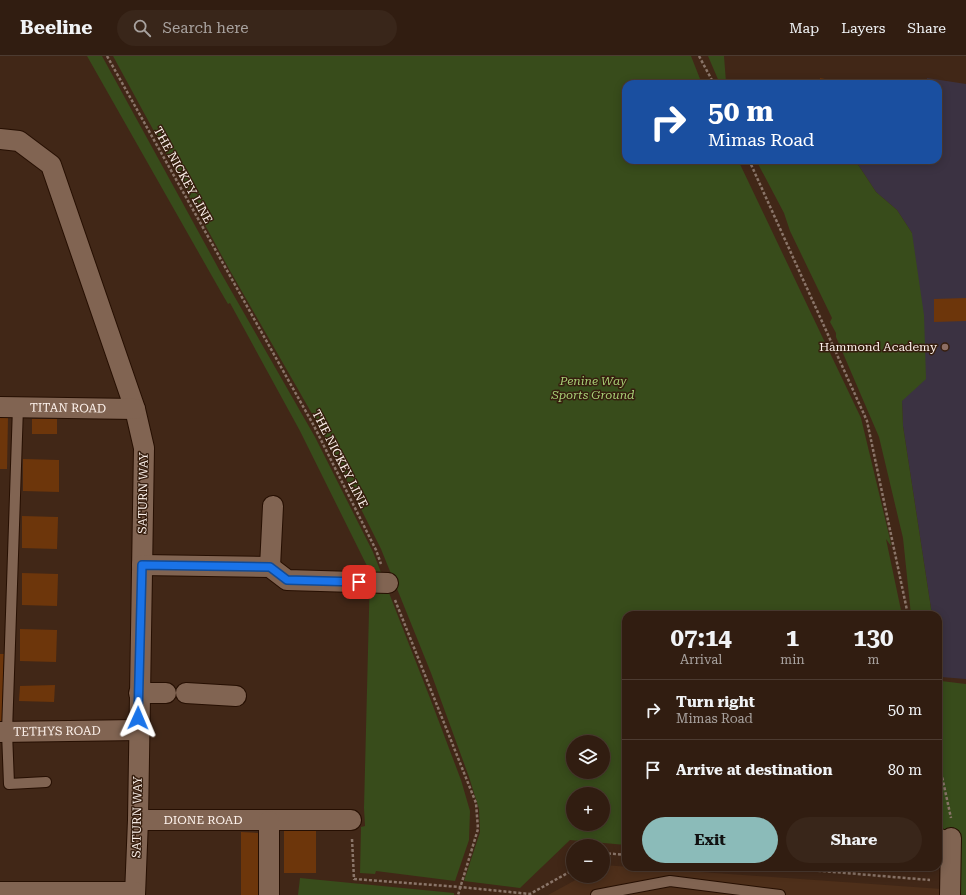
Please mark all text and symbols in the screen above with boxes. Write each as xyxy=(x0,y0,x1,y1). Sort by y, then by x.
search box xyxy=(117,10,397,46)
text: Beeline xyxy=(20,16,93,39)
icon: search xyxy=(131,17,153,39)
text: Search here xyxy=(163,19,248,37)
text: Map xyxy=(789,20,819,36)
text: Layers xyxy=(841,20,885,36)
text: Share xyxy=(907,20,946,36)
text: 50 m xyxy=(708,95,773,128)
icon: right xyxy=(642,96,694,148)
street label: THE NICKEY LINE xyxy=(151,124,215,226)
text: Mimas Road xyxy=(708,129,814,150)
place label: Hammond Academy xyxy=(819,340,938,354)
marker: Hammond Academy xyxy=(940,342,950,352)
park label: Penine Way Sports Ground xyxy=(550,374,635,402)
street label: TITAN ROAD xyxy=(30,400,106,416)
street label: THE NICKEY LINE xyxy=(309,408,371,510)
street label: SATURN WAY xyxy=(135,451,151,534)
pin xyxy=(342,565,376,599)
icon: arrive xyxy=(348,571,370,593)
text: 07:14 xyxy=(671,624,732,652)
text: 1 xyxy=(786,624,799,652)
text: 130 xyxy=(853,624,894,652)
text: Arrival xyxy=(680,652,722,667)
text: min xyxy=(780,652,805,667)
text: m xyxy=(867,652,879,667)
text: Turn right xyxy=(676,693,755,711)
position arrow xyxy=(117,697,159,739)
icon: right xyxy=(642,699,664,721)
text: 50 m xyxy=(888,701,922,719)
text: Mimas Road xyxy=(676,711,753,726)
street label: TETHYS ROAD xyxy=(13,724,101,739)
map controls xyxy=(566,735,610,883)
button: layers xyxy=(566,735,610,779)
icon: arrive xyxy=(642,759,664,781)
text: Arrive at destination xyxy=(676,761,832,779)
text: 80 m xyxy=(888,761,922,779)
street label: SATURN WAY xyxy=(129,775,145,858)
button: + xyxy=(566,787,610,831)
street label: DIONE ROAD xyxy=(164,813,242,827)
button: Exit xyxy=(642,817,778,863)
button: Share xyxy=(786,817,922,863)
button: − xyxy=(566,839,610,883)

